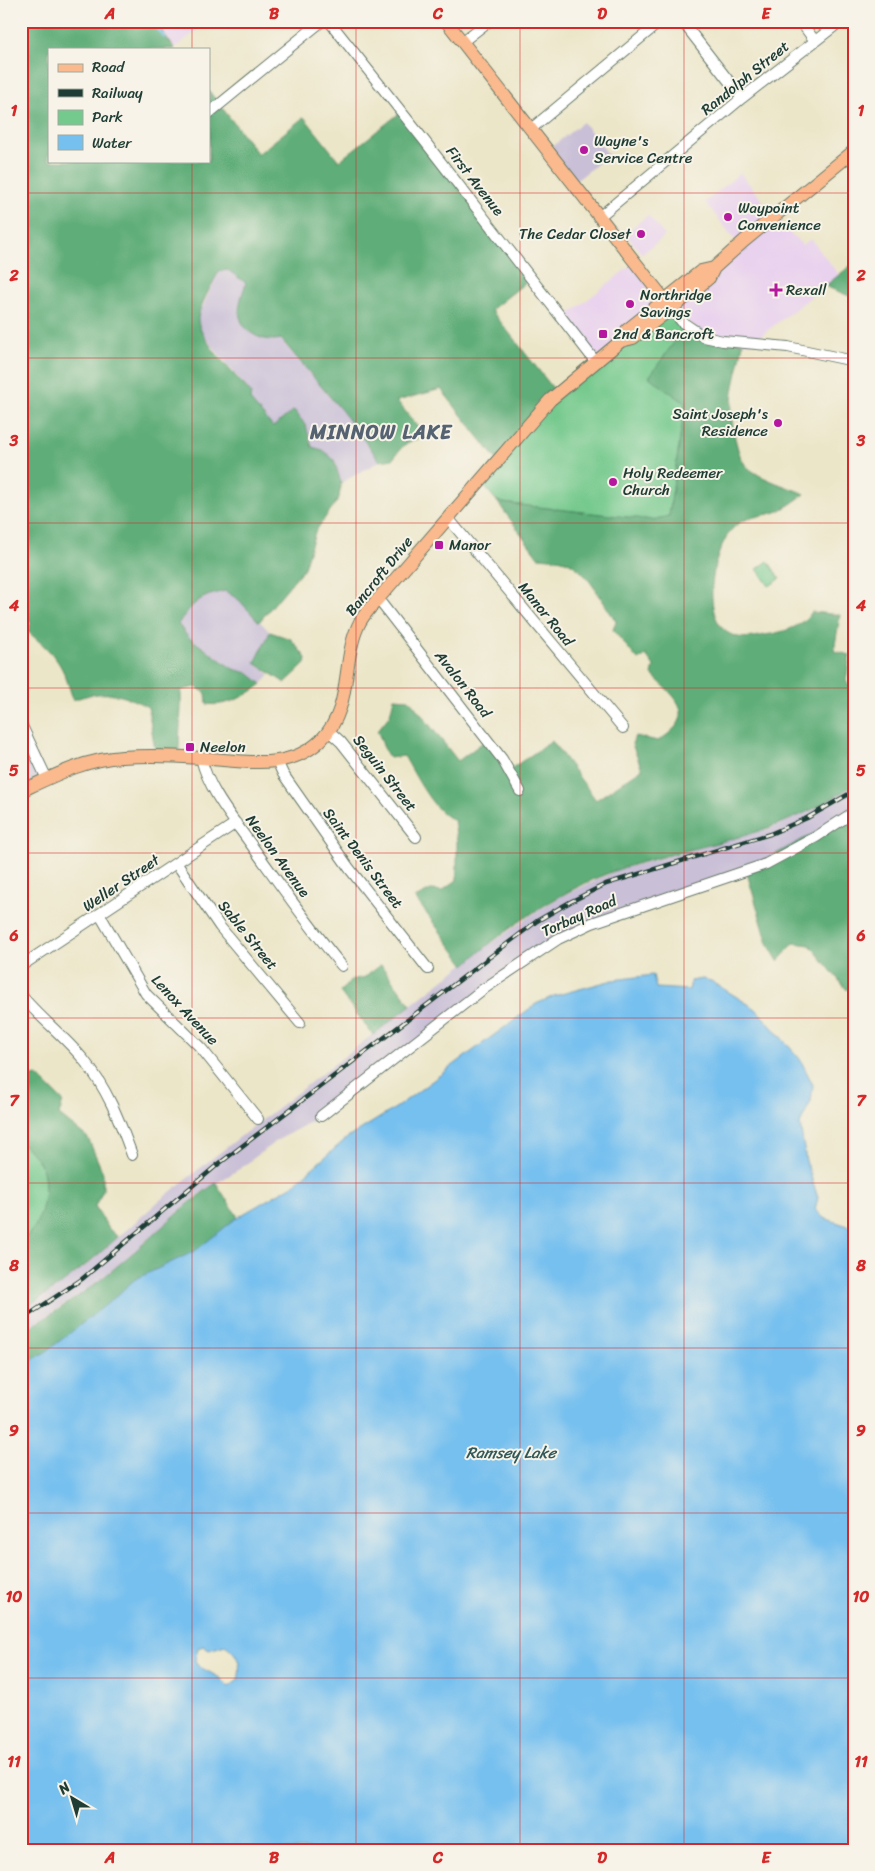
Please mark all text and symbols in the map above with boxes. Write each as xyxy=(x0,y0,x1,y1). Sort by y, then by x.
text: A xyxy=(104,0,115,28)
text: B xyxy=(269,0,280,28)
text: C xyxy=(432,0,444,28)
text: D xyxy=(597,0,607,28)
text: E xyxy=(762,0,772,28)
street label: Randolph Street xyxy=(695,34,795,122)
legend xyxy=(48,48,210,162)
text: Road xyxy=(92,54,125,80)
text: Railway xyxy=(92,80,143,106)
text: 1 xyxy=(11,96,18,125)
text: 1 xyxy=(858,96,865,125)
text: Park xyxy=(92,104,123,130)
place label: Wayne's Service Centre xyxy=(594,128,693,171)
text: Water xyxy=(92,130,132,156)
street label: First Avenue xyxy=(439,140,511,222)
marker: Wayne's Service Centre xyxy=(578,144,590,156)
place label: Waypoint Convenience xyxy=(738,195,821,238)
marker: Waypoint Convenience xyxy=(722,211,734,223)
place label: The Cedar Closet xyxy=(519,221,632,247)
marker: The Cedar Closet xyxy=(635,228,647,240)
text: 2 xyxy=(8,261,19,290)
text: 2 xyxy=(855,261,866,290)
place label: Rexall xyxy=(786,277,827,303)
place label: Northridge Savings xyxy=(640,282,712,325)
marker: Rexall xyxy=(770,284,782,296)
marker: Northridge Savings xyxy=(624,298,636,310)
place label: 2nd & Bancroft xyxy=(613,321,714,347)
marker: 2nd & Bancroft xyxy=(597,328,609,340)
place label: Saint Joseph's Residence xyxy=(672,401,769,444)
district label: MINNOW LAKE xyxy=(309,415,453,450)
marker: Saint Joseph's Residence xyxy=(772,417,784,429)
text: 3 xyxy=(9,426,19,455)
text: 3 xyxy=(856,426,866,455)
place label: Holy Redeemer Church xyxy=(623,460,723,503)
marker: Holy Redeemer Church xyxy=(607,476,619,488)
street label: Bancroft Drive xyxy=(338,530,420,622)
place label: Manor xyxy=(449,532,491,558)
marker: Manor xyxy=(433,539,445,551)
street label: Manor Road xyxy=(512,576,581,653)
text: 4 xyxy=(8,591,19,620)
text: 4 xyxy=(855,591,866,620)
street label: Avalon Road xyxy=(427,644,499,724)
street label: Seguin Street xyxy=(346,729,424,818)
place label: Neelon xyxy=(200,734,246,760)
marker: Neelon xyxy=(184,741,196,753)
text: 5 xyxy=(9,756,19,785)
text: 5 xyxy=(856,756,866,785)
street label: Saint Denis Street xyxy=(316,802,410,915)
street label: Neelon Avenue xyxy=(239,809,317,903)
street label: Weller Street xyxy=(77,847,166,919)
street label: Torbay Road xyxy=(537,887,622,944)
street label: Sable Street xyxy=(211,894,285,976)
text: 6 xyxy=(8,921,19,950)
text: 6 xyxy=(855,921,866,950)
street label: Lenox Avenue xyxy=(145,968,225,1052)
text: 7 xyxy=(9,1086,20,1115)
text: 7 xyxy=(856,1086,867,1115)
text: 8 xyxy=(8,1251,19,1280)
text: 8 xyxy=(855,1251,866,1280)
text: 9 xyxy=(9,1416,19,1445)
text: 9 xyxy=(856,1416,866,1445)
water label: Ramsey Lake xyxy=(466,1438,558,1467)
text: 10 xyxy=(6,1582,22,1611)
text: 10 xyxy=(853,1582,869,1611)
text: 11 xyxy=(7,1747,21,1776)
text: 11 xyxy=(854,1747,868,1776)
north arrow xyxy=(48,1774,98,1824)
text: N xyxy=(52,1775,76,1802)
text: A xyxy=(104,1843,115,1871)
text: B xyxy=(269,1843,280,1871)
text: C xyxy=(432,1843,444,1871)
text: D xyxy=(597,1843,607,1871)
text: E xyxy=(762,1843,772,1871)

